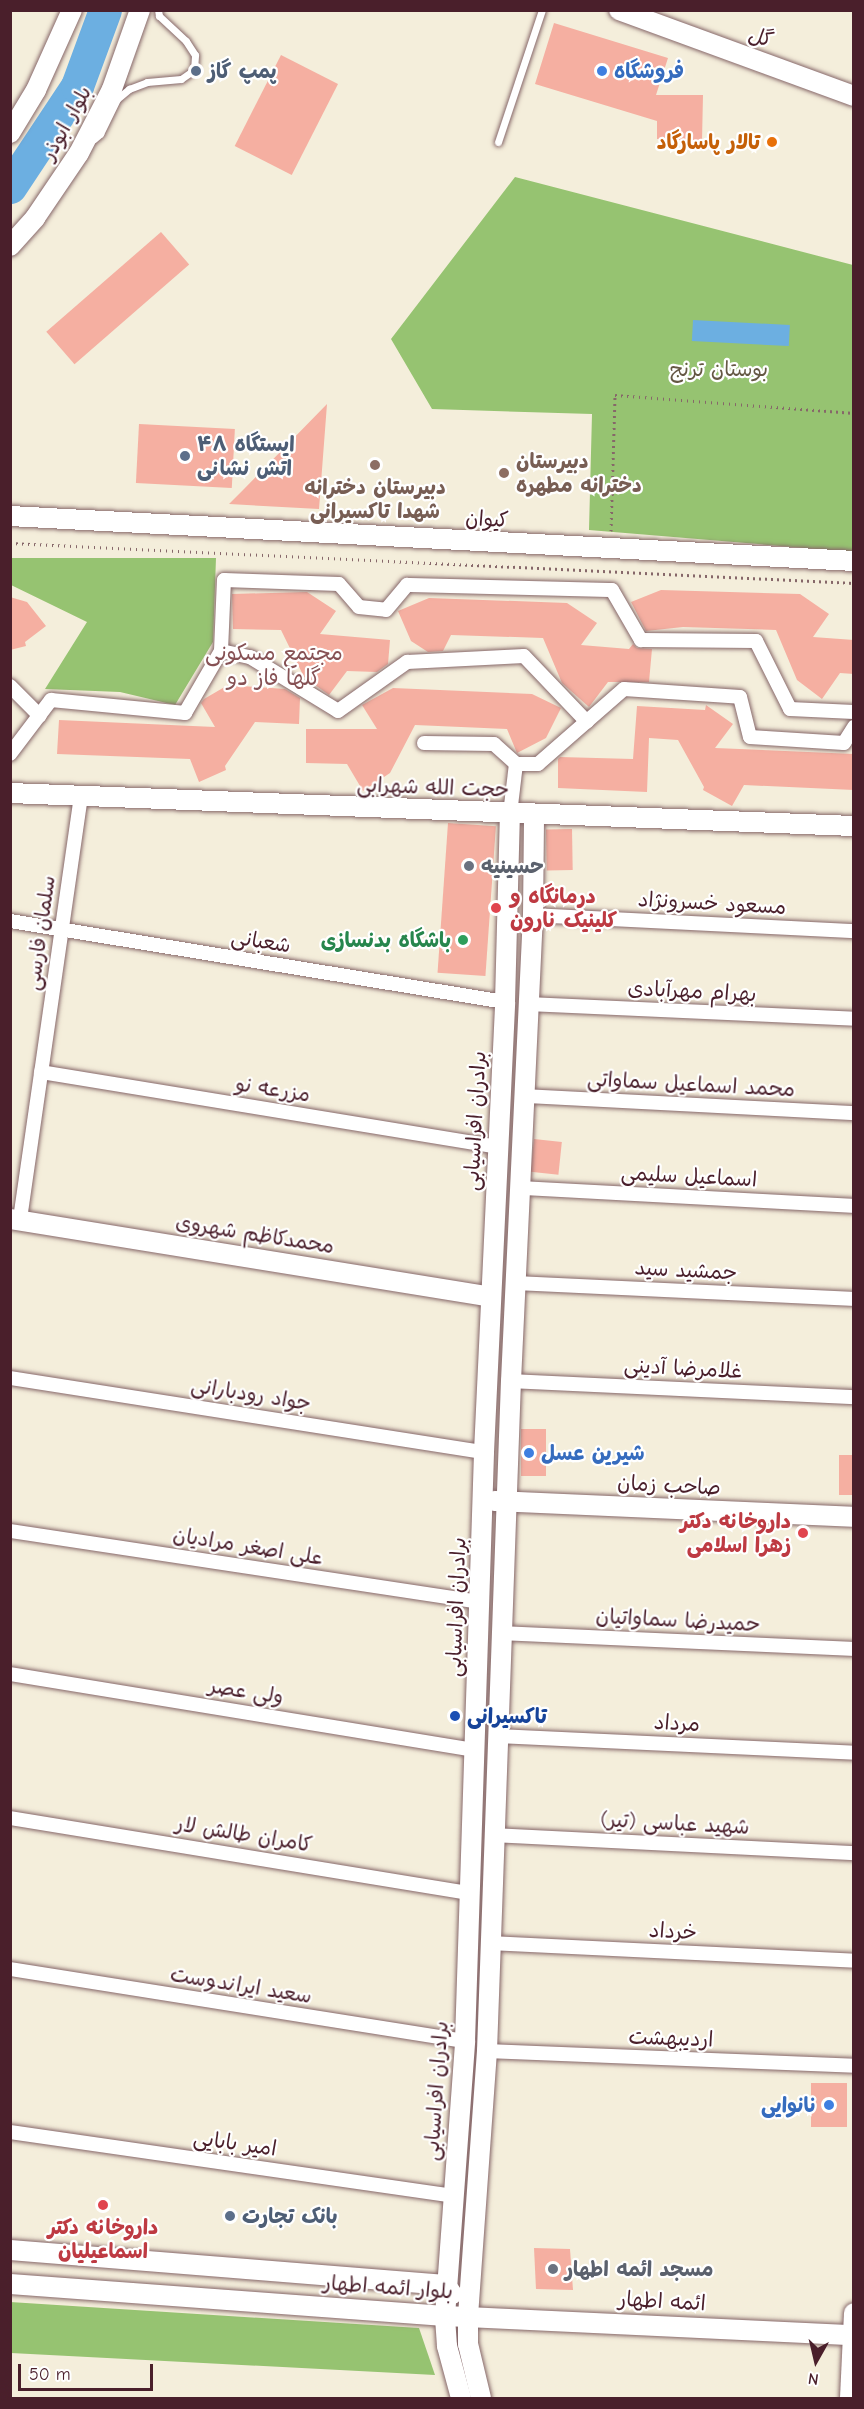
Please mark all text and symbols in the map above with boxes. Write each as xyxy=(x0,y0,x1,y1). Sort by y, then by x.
street label: گل xyxy=(745,21,777,53)
place label: پمپ گاز xyxy=(208,58,277,84)
place label: فروشگاه xyxy=(614,58,684,84)
marker: پمپ گاز xyxy=(189,64,203,78)
marker: فروشگاه xyxy=(595,64,609,78)
street label: بلوار ابوذر xyxy=(35,81,97,165)
place label: تالار پاسارگاد xyxy=(657,129,760,155)
marker: تالار پاسارگاد xyxy=(765,135,779,149)
park label: بوستان ترنج xyxy=(670,356,768,382)
place label: ایستگاه ۴۸ اتش نشانی xyxy=(197,431,295,481)
place label: دبیرستان دخترانه مطهره xyxy=(516,448,642,498)
marker: ایستگاه ۴۸ اتش نشانی xyxy=(178,449,192,463)
marker: دبیرستان دخترانه شهدا تاکسیرانی xyxy=(368,458,382,472)
marker: دبیرستان دخترانه مطهره xyxy=(497,466,511,480)
place label: دبیرستان دخترانه شهدا تاکسیرانی xyxy=(304,474,446,524)
street label: کیوان xyxy=(465,505,509,533)
district label: مجتمع مسکونی گلها فاز دو xyxy=(205,640,343,692)
street label: حجت الله شهرابی xyxy=(356,772,510,802)
place label: حسینیه xyxy=(481,853,544,879)
marker: حسینیه xyxy=(462,859,476,873)
street label: سلمان فارسی xyxy=(19,874,61,992)
place label: درمانگاه و کلینیک نارون xyxy=(510,883,617,933)
street label: مسعود خسرونژاد xyxy=(637,887,787,919)
marker: درمانگاه و کلینیک نارون xyxy=(487,899,505,917)
street label: شعبانی xyxy=(229,924,293,958)
place label: باشگاه بدنسازی xyxy=(321,927,451,953)
marker: باشگاه بدنسازی xyxy=(456,933,470,947)
street label: بهرام مهرآبادی xyxy=(627,975,757,1007)
street label: برادران افراسیابی xyxy=(459,1050,491,1192)
street label: محمد اسماعیل سماواتی xyxy=(586,1066,796,1102)
street label: مزرعه نو xyxy=(234,1071,312,1107)
street label: اسماعیل سلیمی xyxy=(620,1160,758,1192)
street label: محمدکاظم شهروی xyxy=(174,1209,336,1259)
street label: جمشید سید xyxy=(634,1255,738,1285)
street label: غلامرضا آدینی xyxy=(623,1352,743,1384)
street label: جواد رودبارانی xyxy=(189,1372,313,1416)
place label: شیرین عسل xyxy=(541,1440,645,1466)
marker: شیرین عسل xyxy=(522,1446,536,1460)
street label: صاحب زمان xyxy=(617,1470,721,1500)
place label: داروخانه دکتر زهرا اسلامی xyxy=(680,1508,791,1558)
street label: علی اصغر مرادیان xyxy=(171,1522,325,1570)
marker: داروخانه دکتر زهرا اسلامی xyxy=(796,1526,810,1540)
street label: برادران افراسیابی xyxy=(441,1537,471,1677)
street label: حمیدرضا سماواتیان xyxy=(595,1603,761,1637)
street label: ولی عصر xyxy=(207,1673,285,1709)
place label: تاکسیرانی xyxy=(467,1703,547,1729)
marker: تاکسیرانی xyxy=(448,1709,462,1723)
street label: مرداد xyxy=(653,1709,701,1737)
street label: شهید عباسی (تیر) xyxy=(600,1807,750,1839)
street label: کامران طالش لار xyxy=(174,1811,314,1857)
street label: خرداد xyxy=(648,1917,698,1945)
street label: سعید ایراندوست xyxy=(168,1961,314,2009)
street label: برادران افراسیابی xyxy=(419,2020,453,2162)
street label: اردیبهشت xyxy=(628,2024,714,2052)
place label: نانوایی xyxy=(761,2092,817,2118)
marker: نانوایی xyxy=(822,2098,836,2112)
street label: امیر بابایی xyxy=(192,2125,278,2161)
marker: داروخانه دکتر اسماعیلیان xyxy=(96,2198,110,2212)
place label: بانک تجارت xyxy=(242,2203,338,2229)
marker: بانک تجارت xyxy=(223,2209,237,2223)
place label: داروخانه دکتر اسماعیلیان xyxy=(48,2214,158,2264)
place label: مسجد ائمه اطهار xyxy=(565,2256,713,2282)
marker: مسجد ائمه اطهار xyxy=(546,2262,560,2276)
street label: بلوار ائمه اطهار xyxy=(322,2270,454,2304)
street label: ائمه اطهار xyxy=(618,2286,706,2316)
north arrow xyxy=(786,2331,846,2391)
scale bar xyxy=(21,2352,156,2390)
text: 50 m xyxy=(29,2364,71,2385)
text: N xyxy=(807,2369,820,2388)

